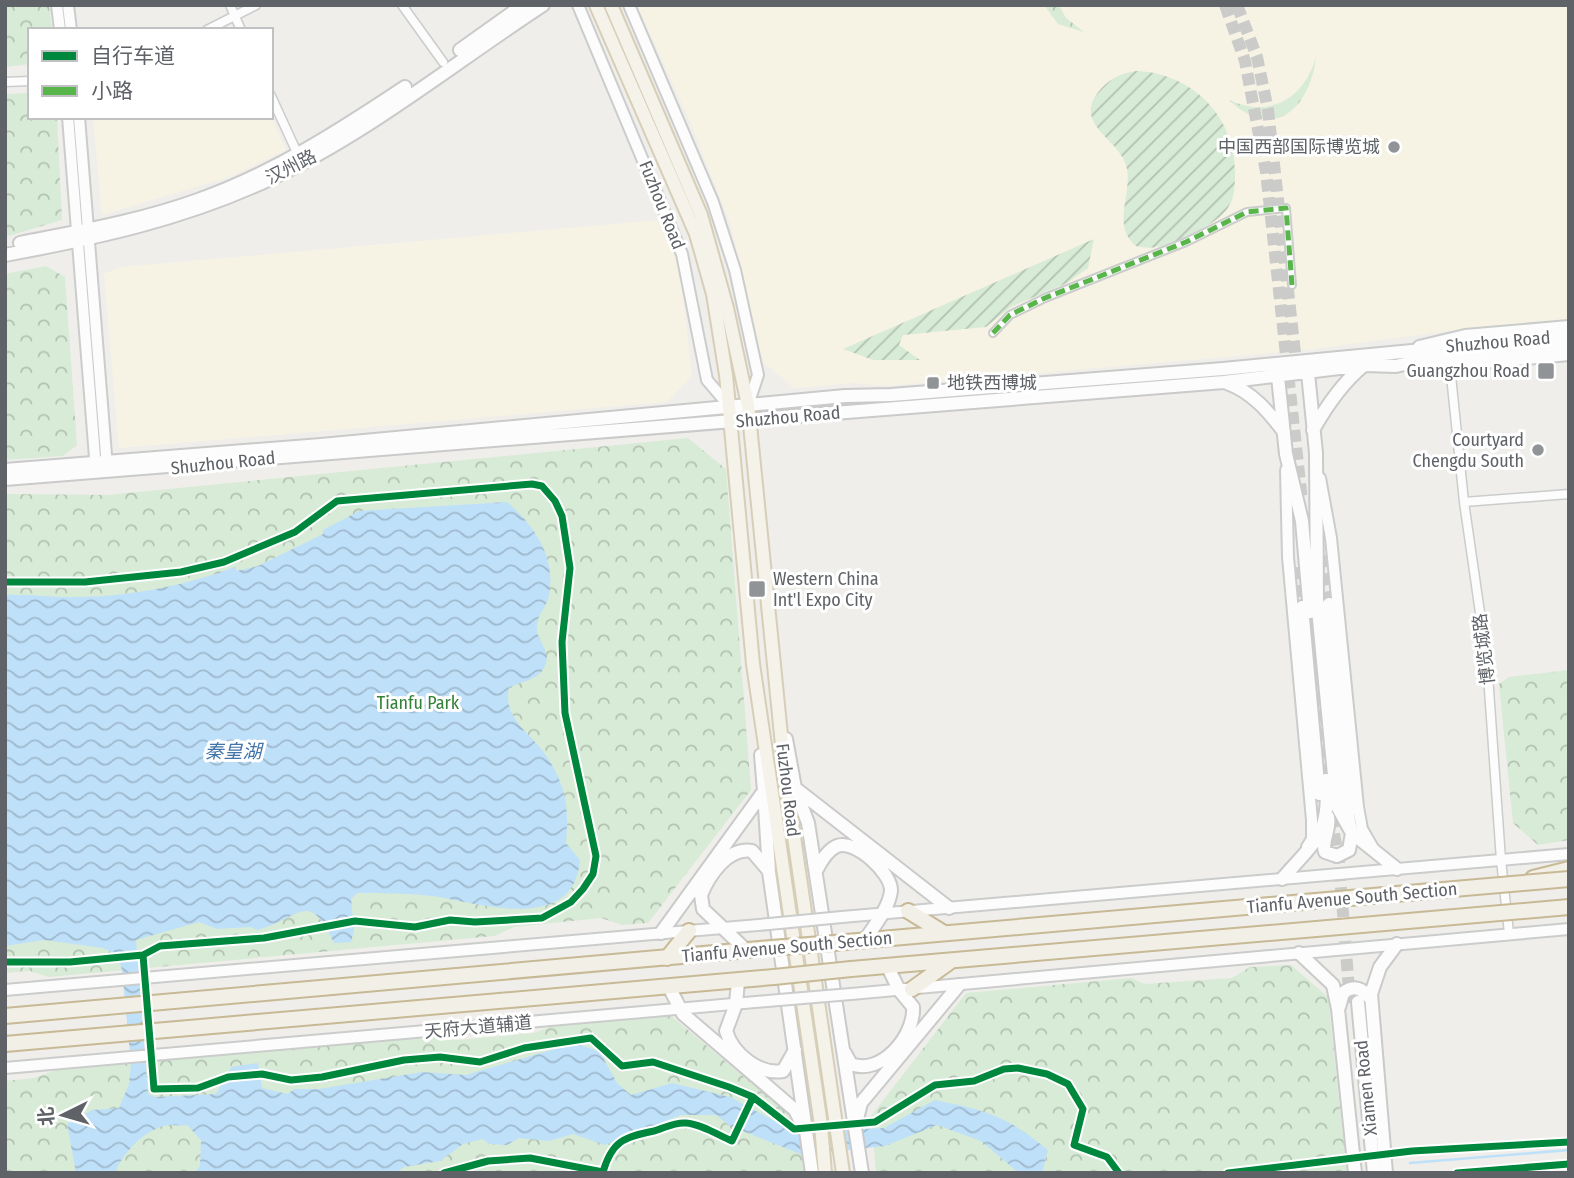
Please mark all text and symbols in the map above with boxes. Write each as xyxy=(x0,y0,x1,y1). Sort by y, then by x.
legend xyxy=(28,28,273,119)
text: 自行车道 xyxy=(91,43,175,69)
text: 小路 xyxy=(91,78,133,104)
place label: 中国西部国际博览城 xyxy=(1218,136,1380,158)
marker: 中国西部国际博览城 xyxy=(1386,139,1402,155)
street label: 汉州路 xyxy=(262,145,320,189)
street label: Fuzhou Road xyxy=(634,157,690,253)
street label: Shuzhou Road xyxy=(1445,326,1551,358)
place label: Guangzhou Road xyxy=(1407,360,1530,382)
marker: Guangzhou Road xyxy=(1536,361,1556,381)
place label: 地铁西博城 xyxy=(947,372,1037,394)
marker: 地铁西博城 xyxy=(925,375,941,391)
street label: Shuzhou Road xyxy=(735,401,841,433)
place label: Courtyard Chengdu South xyxy=(1413,429,1524,472)
marker: Courtyard Chengdu South xyxy=(1530,442,1546,458)
street label: Shuzhou Road xyxy=(170,447,276,479)
place label: Western China Int'l Expo City xyxy=(773,568,879,611)
marker: Western China Int'l Expo City xyxy=(747,579,767,599)
street label: 博览城路 xyxy=(1469,612,1499,686)
park label: Tianfu Park xyxy=(377,692,460,714)
water label: 秦皇湖 xyxy=(204,740,264,763)
street label: Fuzhou Road xyxy=(771,742,805,838)
street label: Tianfu Avenue South Section xyxy=(1246,878,1458,918)
street label: Tianfu Avenue South Section xyxy=(681,927,893,967)
street label: 天府大道辅道 xyxy=(423,1011,533,1043)
street label: Xiamen Road xyxy=(1350,1039,1382,1137)
north arrow xyxy=(28,1080,98,1150)
text: 北 xyxy=(34,1106,59,1127)

